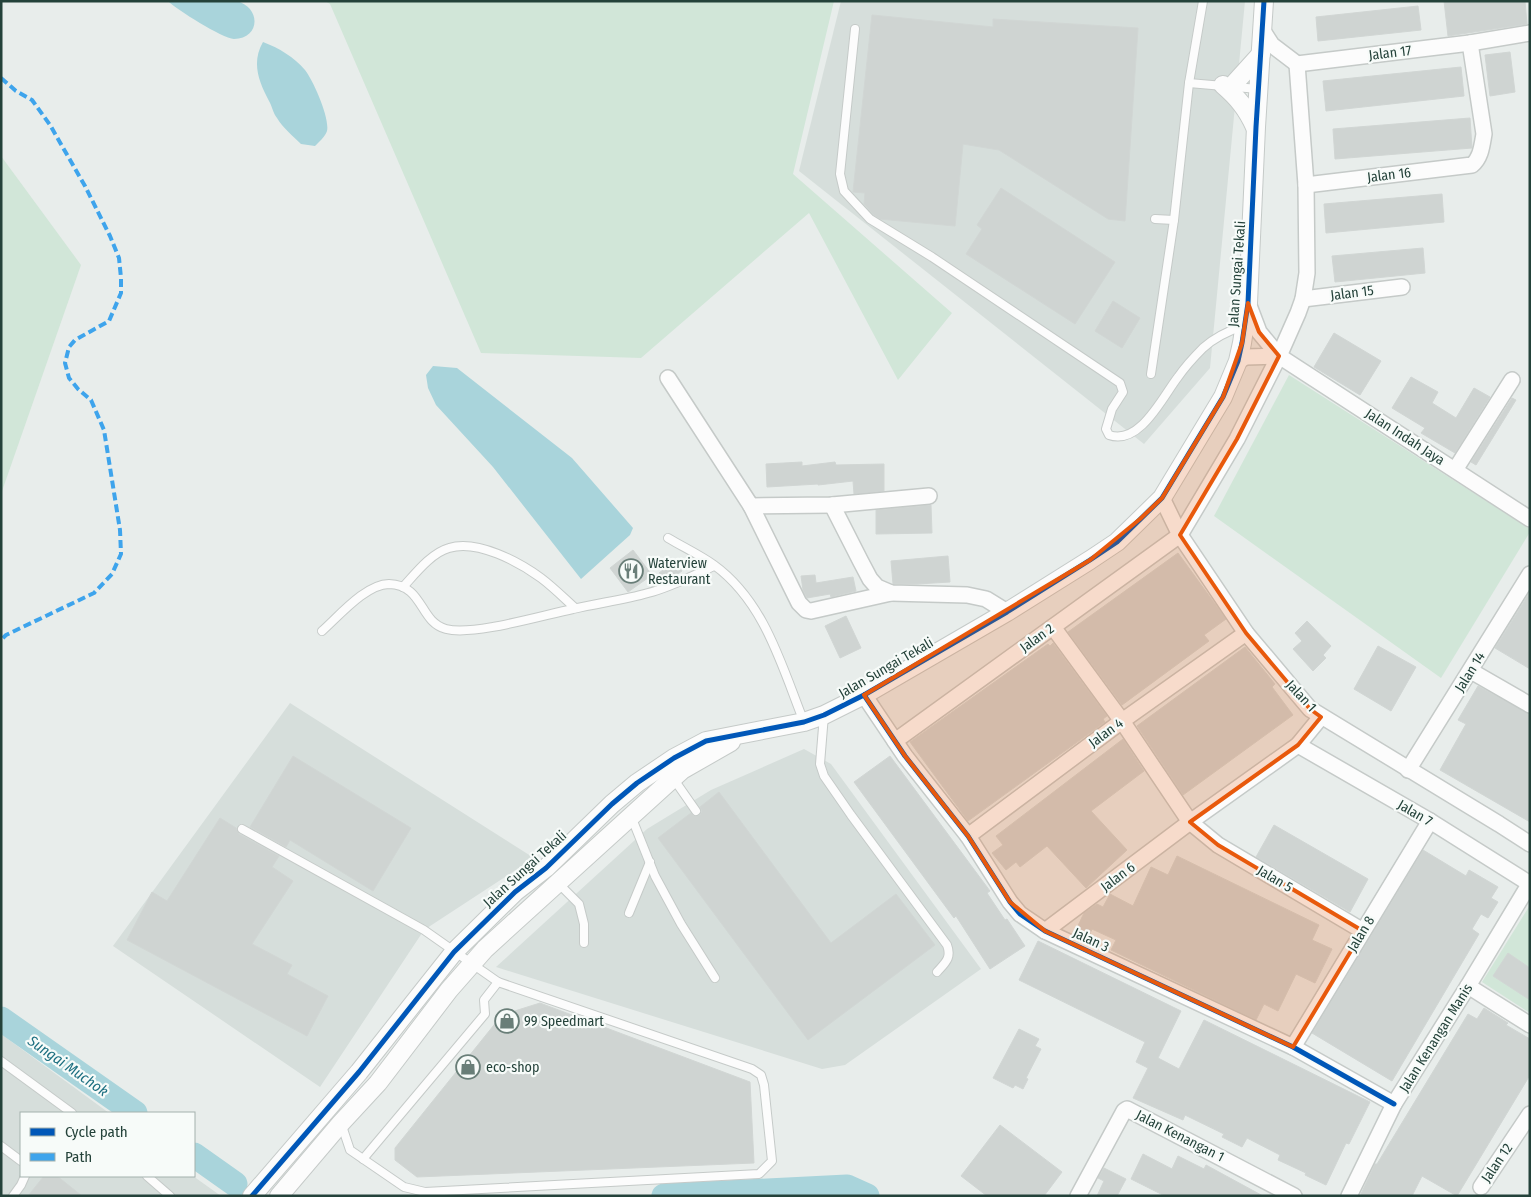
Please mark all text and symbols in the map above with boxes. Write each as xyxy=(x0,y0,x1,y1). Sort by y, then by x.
street label: Jalan 17 xyxy=(1368,42,1413,64)
street label: Jalan 16 xyxy=(1366,164,1412,186)
street label: Jalan Sungai Tekali xyxy=(1225,220,1249,328)
street label: Jalan 15 xyxy=(1329,282,1375,304)
street label: Jalan Indah Jaya xyxy=(1362,405,1448,469)
place label: Waterview Restaurant xyxy=(648,555,711,588)
restaurant icon: Waterview Restaurant xyxy=(618,558,644,584)
street label: Jalan 2 xyxy=(1017,620,1057,656)
street label: Jalan Sungai Tekali xyxy=(836,634,936,702)
street label: Jalan 14 xyxy=(1451,649,1489,695)
street label: Jalan 1 xyxy=(1282,677,1320,715)
street label: Jalan 4 xyxy=(1085,715,1127,751)
street label: Jalan 7 xyxy=(1395,796,1436,830)
street label: Jalan Sungai Tekali xyxy=(480,827,570,911)
street label: Jalan 6 xyxy=(1097,859,1139,895)
street label: Jalan 5 xyxy=(1254,862,1296,896)
street label: Jalan 8 xyxy=(1344,913,1378,955)
street label: Jalan 3 xyxy=(1070,924,1112,956)
street label: Jalan Kenangan Manis xyxy=(1396,980,1476,1096)
shop icon: 99 Speedmart xyxy=(494,1008,520,1034)
place label: 99 Speedmart xyxy=(524,1013,604,1030)
water label: Sungai Muchok xyxy=(24,1031,112,1101)
shop icon: eco-shop xyxy=(455,1054,481,1080)
place label: eco-shop xyxy=(486,1059,539,1076)
street label: Jalan Kenangan 1 xyxy=(1133,1106,1227,1166)
legend xyxy=(20,1112,195,1177)
text: Cycle path xyxy=(65,1123,128,1141)
street label: Jalan 12 xyxy=(1478,1140,1516,1186)
text: Path xyxy=(65,1148,92,1166)

